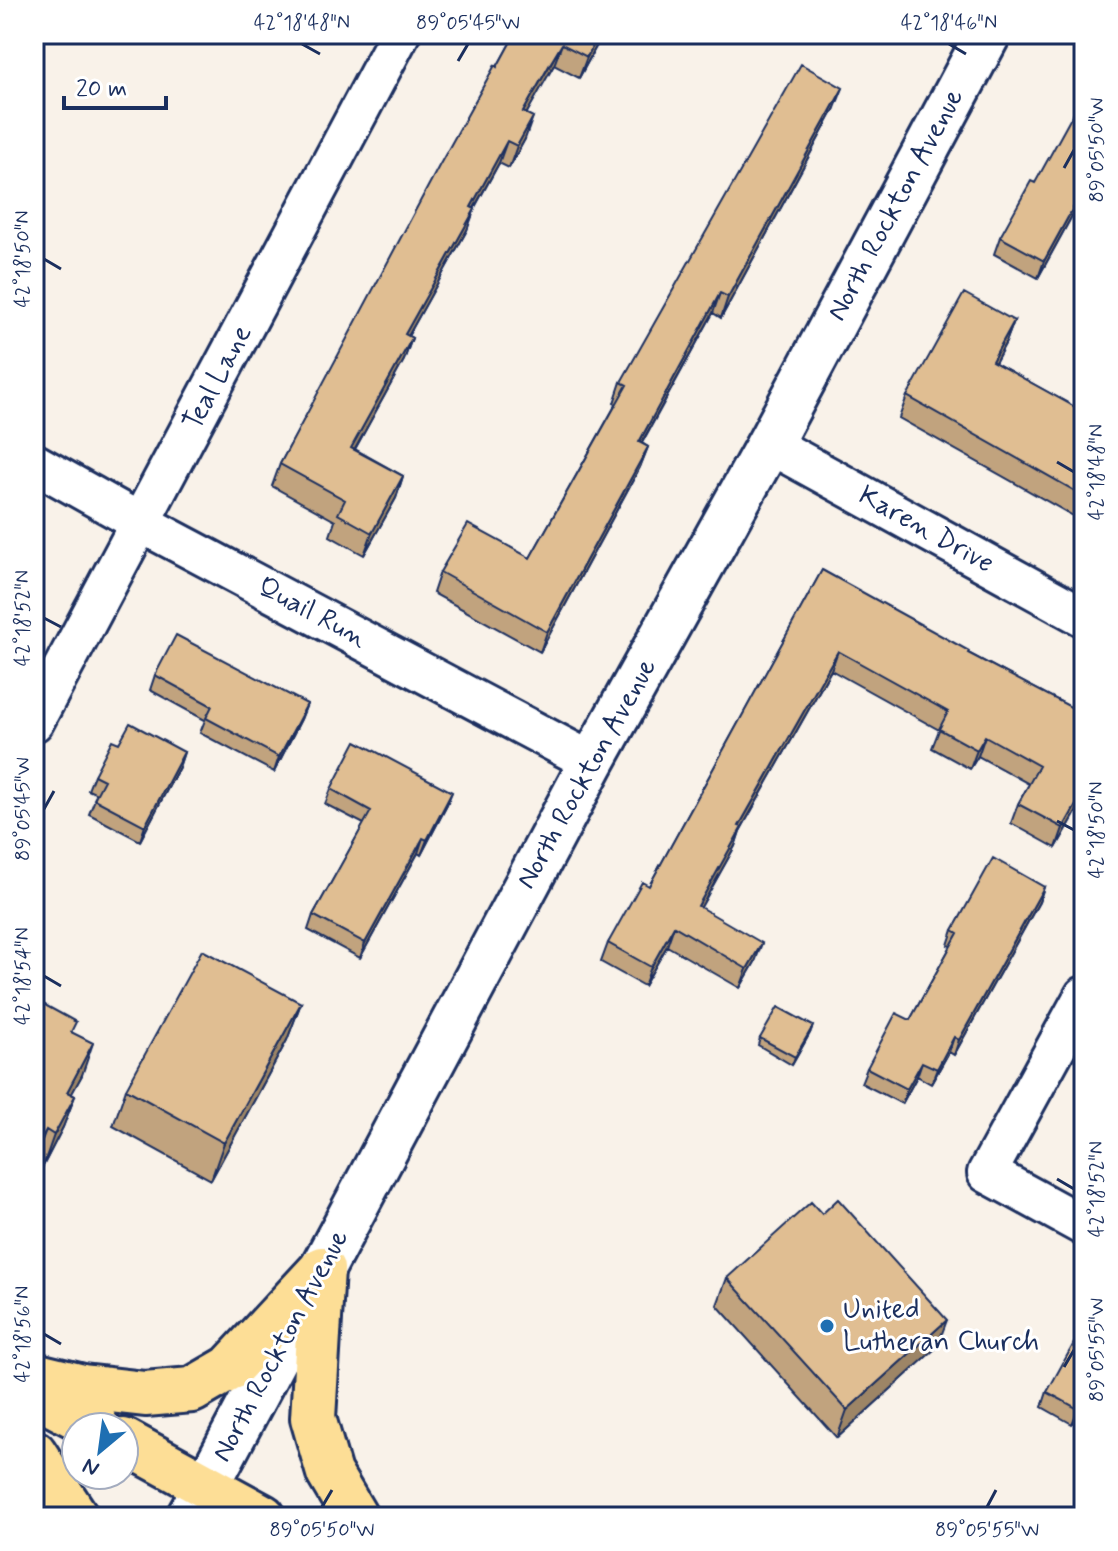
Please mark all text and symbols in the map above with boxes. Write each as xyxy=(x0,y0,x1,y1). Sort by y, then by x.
text: 42°18'48"N xyxy=(254,10,350,37)
text: 89°05'45"W xyxy=(416,10,520,37)
text: 42°18'46"N xyxy=(901,10,997,37)
scale bar xyxy=(64,60,166,110)
text: 20 m xyxy=(76,74,127,105)
street label: North Rockton Avenue xyxy=(819,82,973,328)
text: 89°05'50"W xyxy=(1084,98,1111,202)
text: 42°18'50"N xyxy=(10,210,37,308)
street label: Teal Lane xyxy=(175,319,261,437)
text: 42°18'48"N xyxy=(1084,424,1111,520)
street label: Karen Drive xyxy=(852,478,1000,582)
street label: Quail Run xyxy=(251,569,373,657)
text: 42°18'52"N xyxy=(10,570,37,666)
street label: North Rockton Avenue xyxy=(508,652,666,896)
text: 89°05'45"W xyxy=(10,757,37,861)
text: 42°18'50"N xyxy=(1084,781,1111,879)
text: 42°18'54"N xyxy=(10,927,37,1025)
text: 42°18'52"N xyxy=(1084,1141,1111,1237)
street label: North Rockton Avenue xyxy=(204,1223,358,1469)
text: 42°18'56"N xyxy=(10,1286,37,1382)
place label: United Lutheran Church xyxy=(843,1292,1039,1361)
text: 89°05'55"W xyxy=(1084,1298,1111,1402)
marker: United Lutheran Church xyxy=(818,1317,836,1335)
north arrow xyxy=(60,1411,140,1491)
text: N xyxy=(78,1451,104,1483)
text: 89°05'50"W xyxy=(270,1517,374,1544)
text: 89°05'55"W xyxy=(935,1517,1039,1544)

